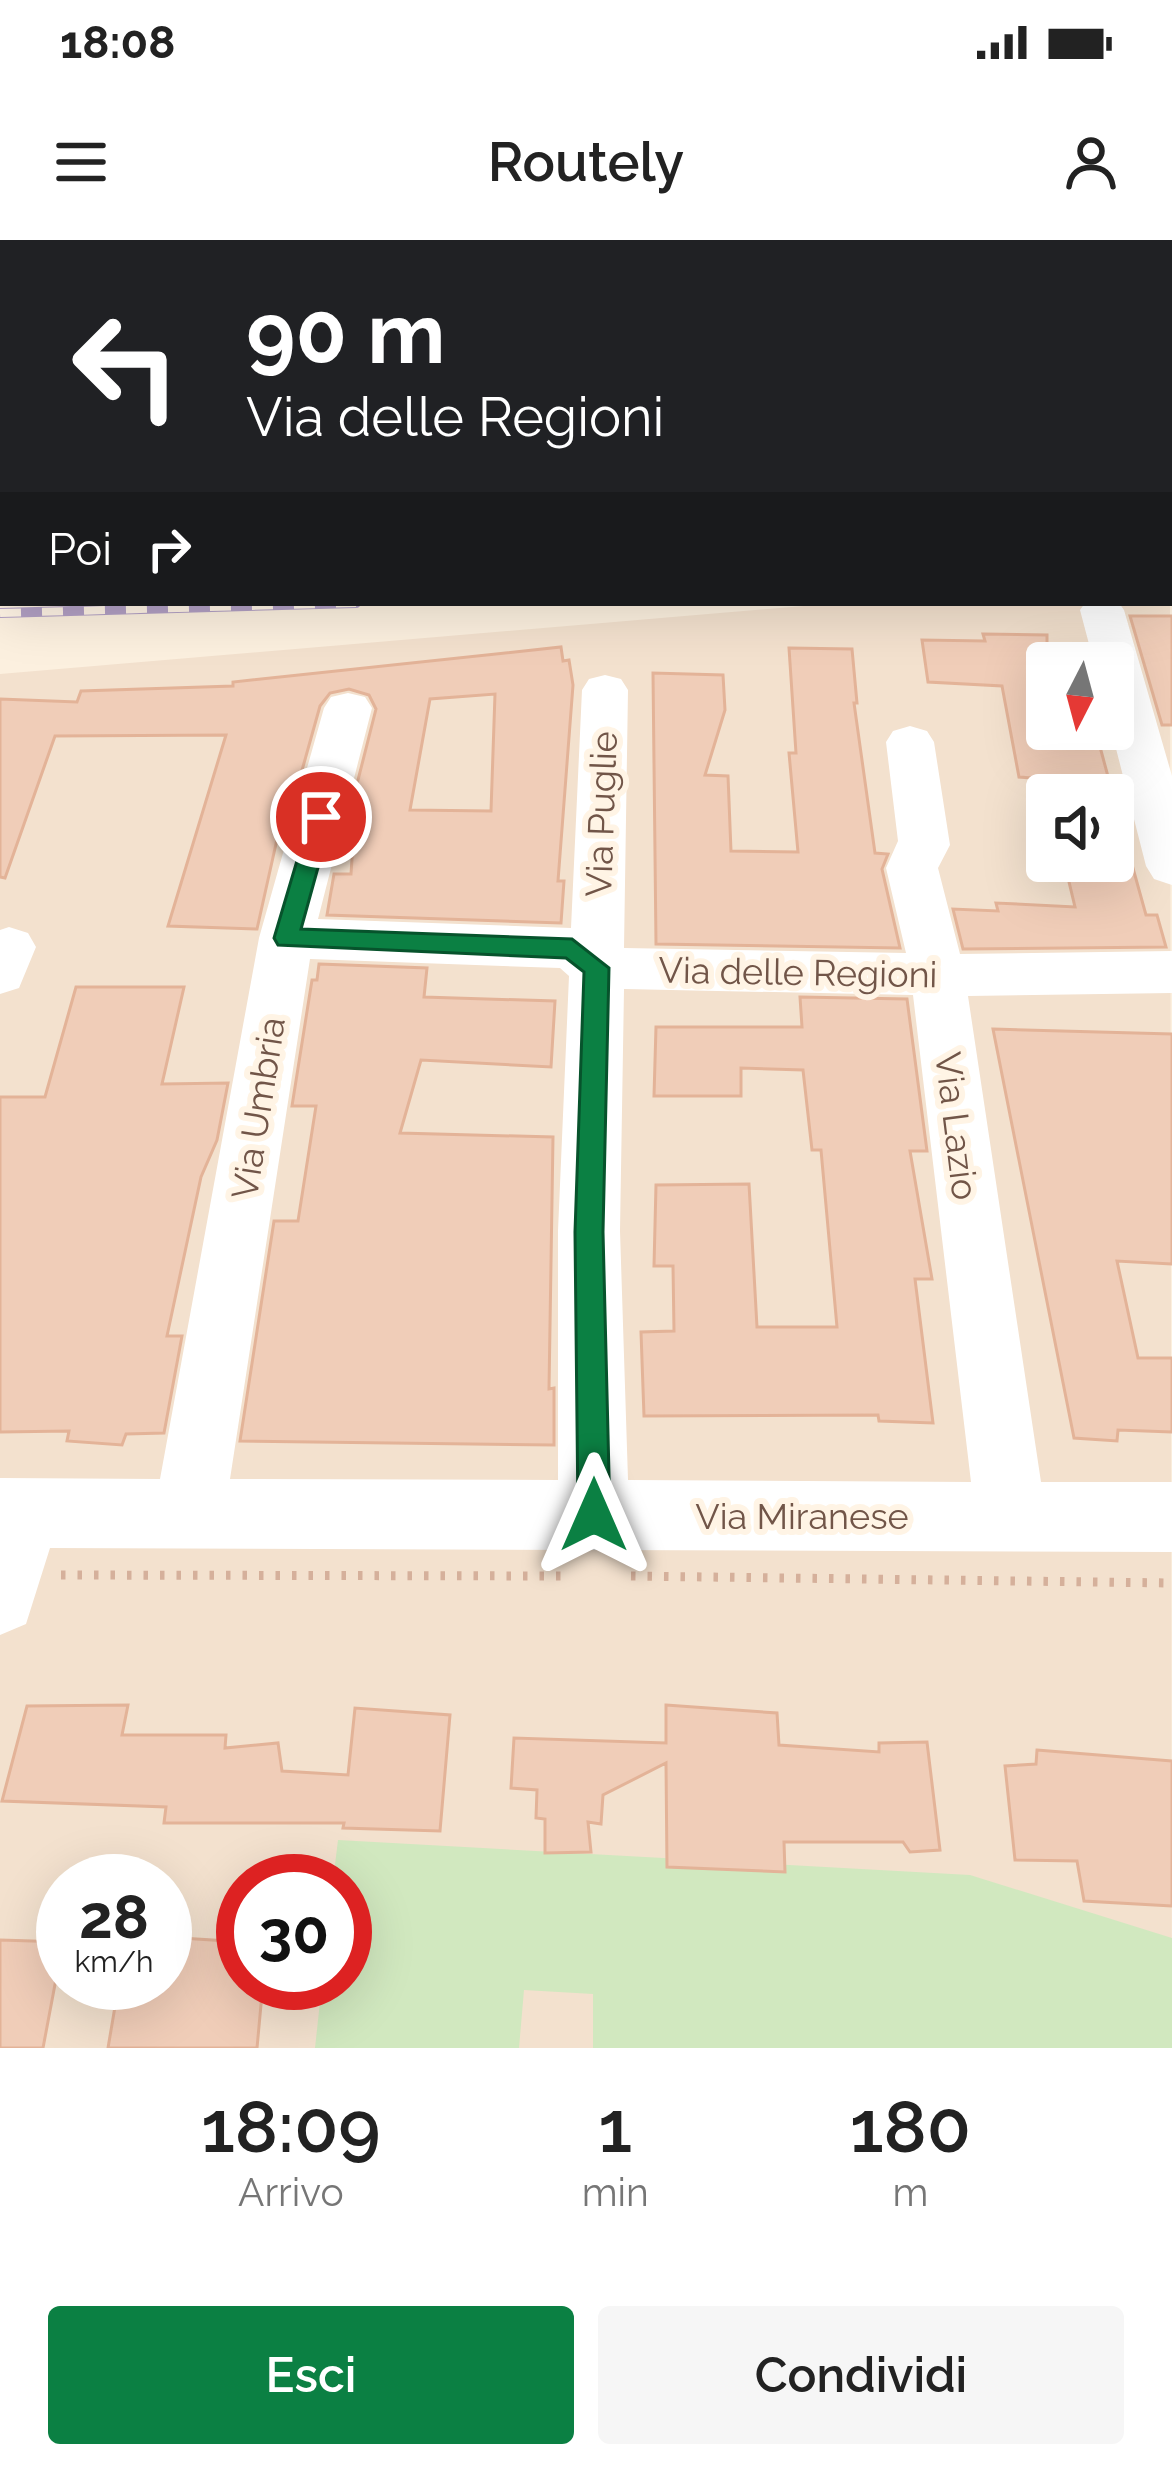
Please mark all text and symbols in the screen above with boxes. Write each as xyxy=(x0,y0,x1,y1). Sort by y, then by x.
text: 18:08 xyxy=(60,16,175,69)
icon: menu xyxy=(48,129,114,195)
icon: person xyxy=(1058,129,1124,195)
text: Routely xyxy=(488,130,684,194)
text: 90 m xyxy=(246,284,445,383)
icon: left xyxy=(48,288,204,444)
text: Via delle Regioni xyxy=(246,385,664,449)
icon: right xyxy=(136,516,202,582)
text: Poi xyxy=(48,523,112,576)
north arrow xyxy=(1026,642,1134,750)
map controls xyxy=(1026,642,1134,882)
street label: Via Puglie xyxy=(577,730,625,898)
pin xyxy=(270,766,372,868)
button: sound xyxy=(1026,774,1134,882)
icon: arrive xyxy=(288,784,354,850)
street label: Via delle Regioni xyxy=(658,949,938,995)
street label: Via Umbria xyxy=(223,1014,293,1202)
street label: Via Lazio xyxy=(927,1050,987,1202)
position arrow xyxy=(531,1452,657,1578)
street label: Via Miranese xyxy=(695,1495,909,1537)
speed limit sign: 30 xyxy=(216,1854,372,2010)
text: 28 xyxy=(79,1882,149,1952)
text: km/h xyxy=(74,1944,154,1979)
text: 18:09 xyxy=(201,2084,381,2169)
text: 1 xyxy=(598,2084,632,2169)
text: 180 xyxy=(850,2084,971,2169)
text: Arrivo xyxy=(238,2169,344,2215)
text: min xyxy=(582,2169,649,2215)
text: m xyxy=(892,2169,928,2215)
button: Esci xyxy=(48,2306,574,2444)
button: Condividi xyxy=(598,2306,1124,2444)

